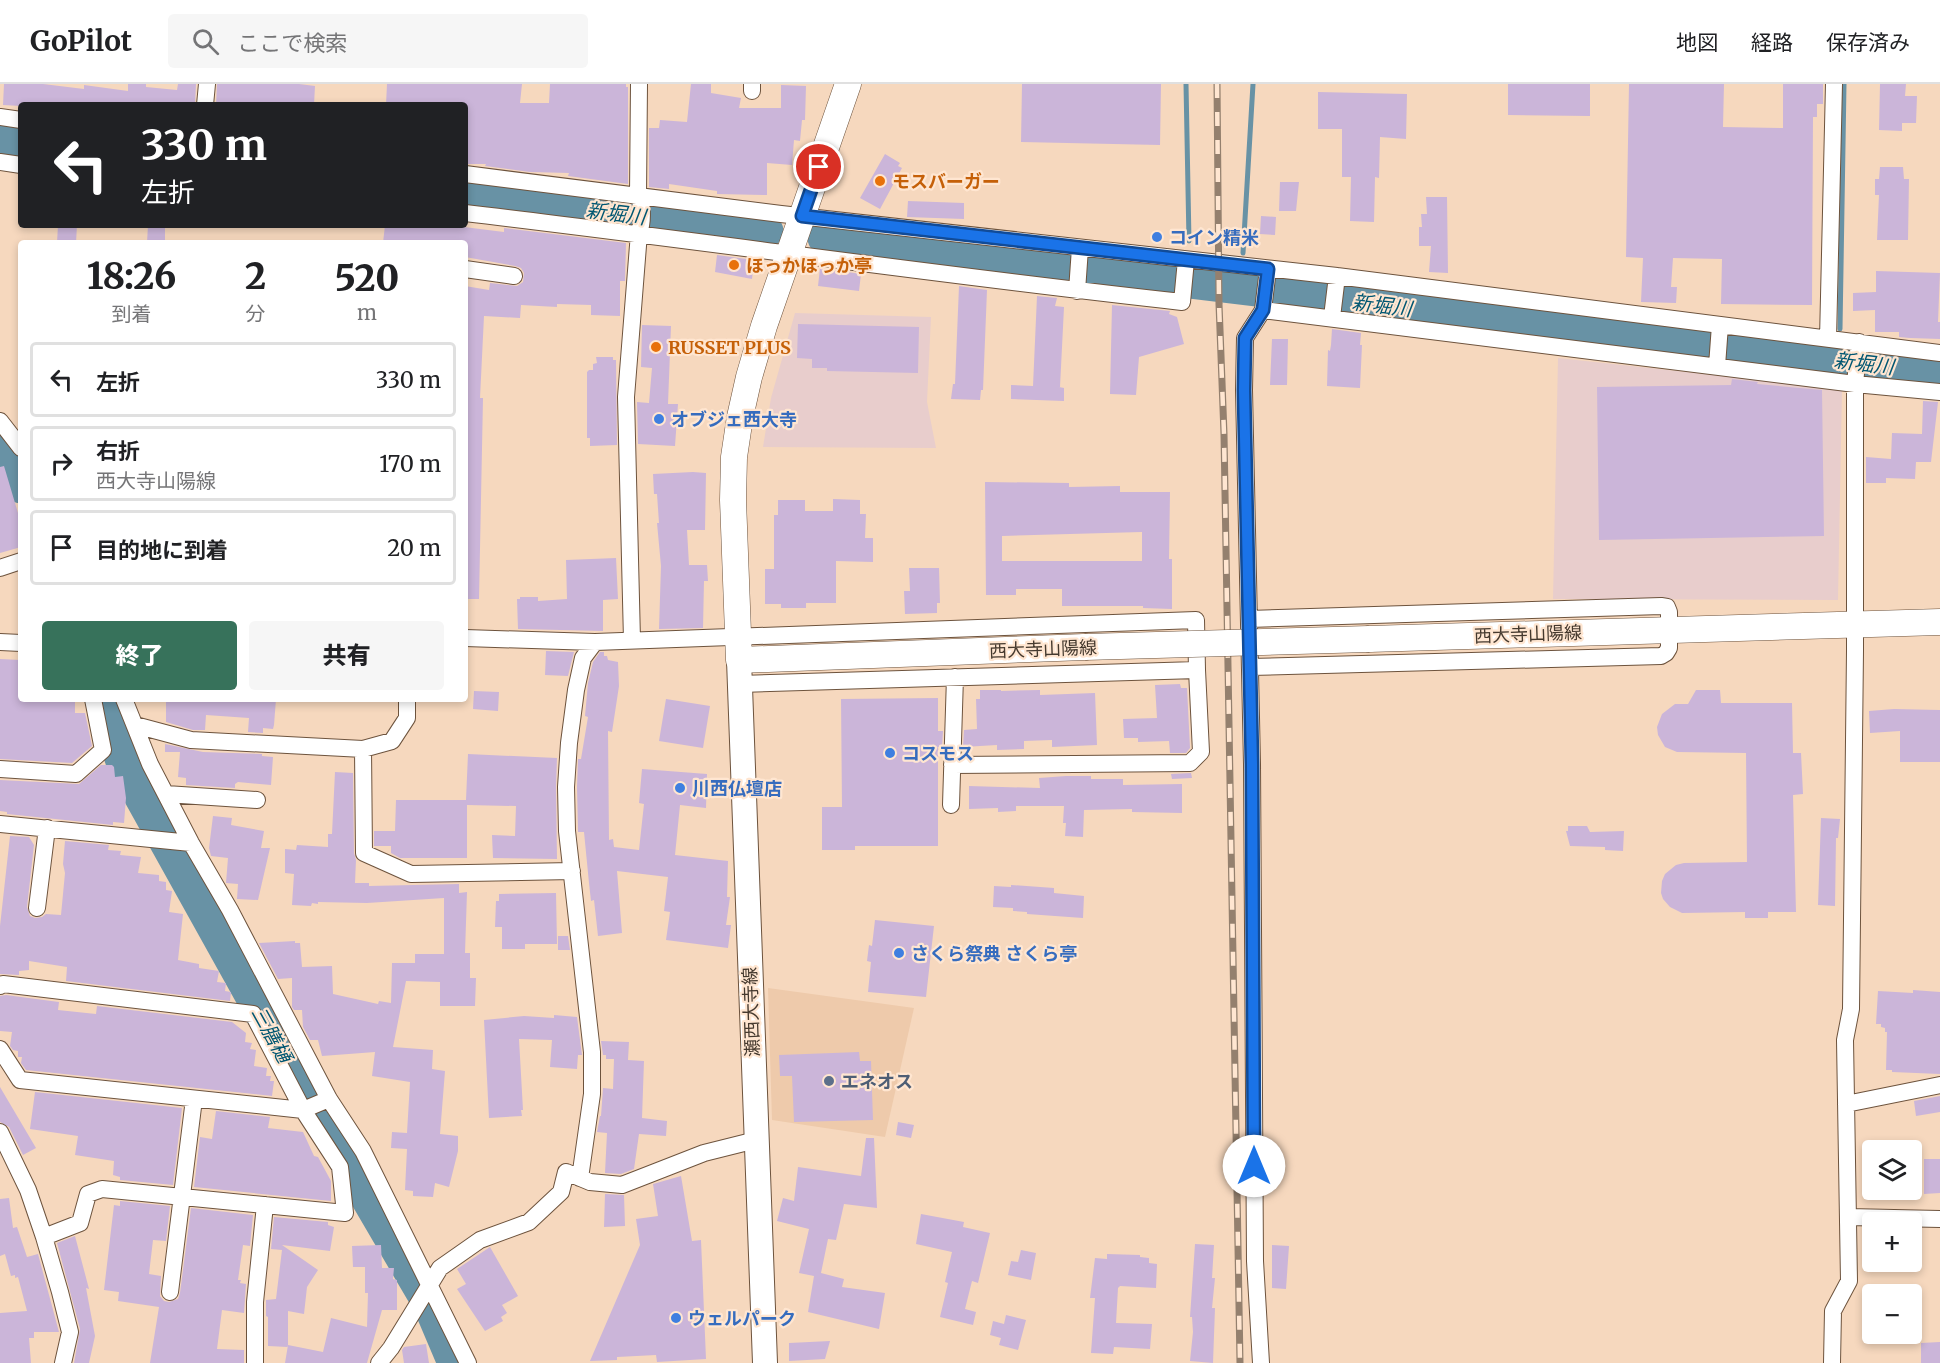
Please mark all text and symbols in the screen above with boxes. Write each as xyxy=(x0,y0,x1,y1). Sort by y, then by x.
search box xyxy=(168,14,588,68)
text: GoPilot xyxy=(30,23,132,59)
icon: search xyxy=(189,25,222,58)
text: ここで検索 xyxy=(237,29,347,57)
text: 地図 xyxy=(1676,29,1718,56)
text: 経路 xyxy=(1751,29,1793,56)
text: 保存済み xyxy=(1826,29,1910,56)
text: 330 m xyxy=(141,119,267,171)
icon: left xyxy=(42,126,120,204)
pin xyxy=(793,141,844,192)
icon: arrive xyxy=(802,150,835,183)
place label: モスバーガー xyxy=(892,170,1000,193)
marker: モスバーガー xyxy=(873,174,887,188)
text: 左折 xyxy=(141,175,195,209)
water label: 新堀川 xyxy=(585,197,649,229)
place label: コイン精米 xyxy=(1169,226,1259,249)
marker: コイン精米 xyxy=(1150,230,1164,244)
text: 18:26 xyxy=(87,254,176,299)
text: 2 xyxy=(245,254,266,299)
place label: ほっかほっか亭 xyxy=(746,254,872,277)
text: 520 xyxy=(335,256,399,301)
marker: ほっかほっか亭 xyxy=(727,258,741,272)
water label: 新堀川 xyxy=(1351,289,1415,321)
text: m xyxy=(357,300,377,325)
text: 到着 xyxy=(111,301,151,326)
text: 分 xyxy=(245,301,265,326)
place label: RUSSET PLUS xyxy=(668,336,791,359)
marker: RUSSET PLUS xyxy=(649,340,663,354)
water label: 新堀川 xyxy=(1833,347,1897,379)
icon: left xyxy=(45,363,78,396)
text: 330 m xyxy=(376,366,441,394)
text: 左折 xyxy=(96,368,140,396)
place label: オブジェ西大寺 xyxy=(671,408,797,431)
marker: オブジェ西大寺 xyxy=(652,412,666,426)
text: 右折 xyxy=(96,437,140,465)
icon: right xyxy=(45,447,78,480)
text: 170 m xyxy=(379,450,441,478)
text: 西大寺山陽線 xyxy=(96,468,216,493)
icon: arrive xyxy=(45,531,78,564)
text: 20 m xyxy=(387,534,441,562)
text: 目的地に到着 xyxy=(96,536,228,564)
button: 終了 xyxy=(42,621,237,690)
button: 共有 xyxy=(249,621,444,690)
street label: 西大寺山陽線 xyxy=(1474,621,1582,647)
street label: 西大寺山陽線 xyxy=(989,636,1097,662)
place label: コスモス xyxy=(902,742,974,765)
marker: コスモス xyxy=(883,746,897,760)
place label: 川西仏壇店 xyxy=(692,777,782,800)
marker: 川西仏壇店 xyxy=(673,781,687,795)
place label: さくら祭典 さくら亭 xyxy=(911,942,1077,965)
marker: さくら祭典 さくら亭 xyxy=(892,946,906,960)
street label: 瀬西大寺線 xyxy=(738,967,764,1057)
water label: 三膳樋 xyxy=(247,1002,299,1069)
place label: エネオス xyxy=(841,1070,913,1093)
marker: エネオス xyxy=(822,1074,836,1088)
position arrow xyxy=(1222,1134,1286,1198)
map controls xyxy=(1862,1140,1922,1344)
button: layers xyxy=(1862,1140,1922,1200)
button: + xyxy=(1862,1212,1922,1272)
button: − xyxy=(1862,1284,1922,1344)
place label: ウェルパーク xyxy=(688,1307,796,1330)
marker: ウェルパーク xyxy=(669,1311,683,1325)

